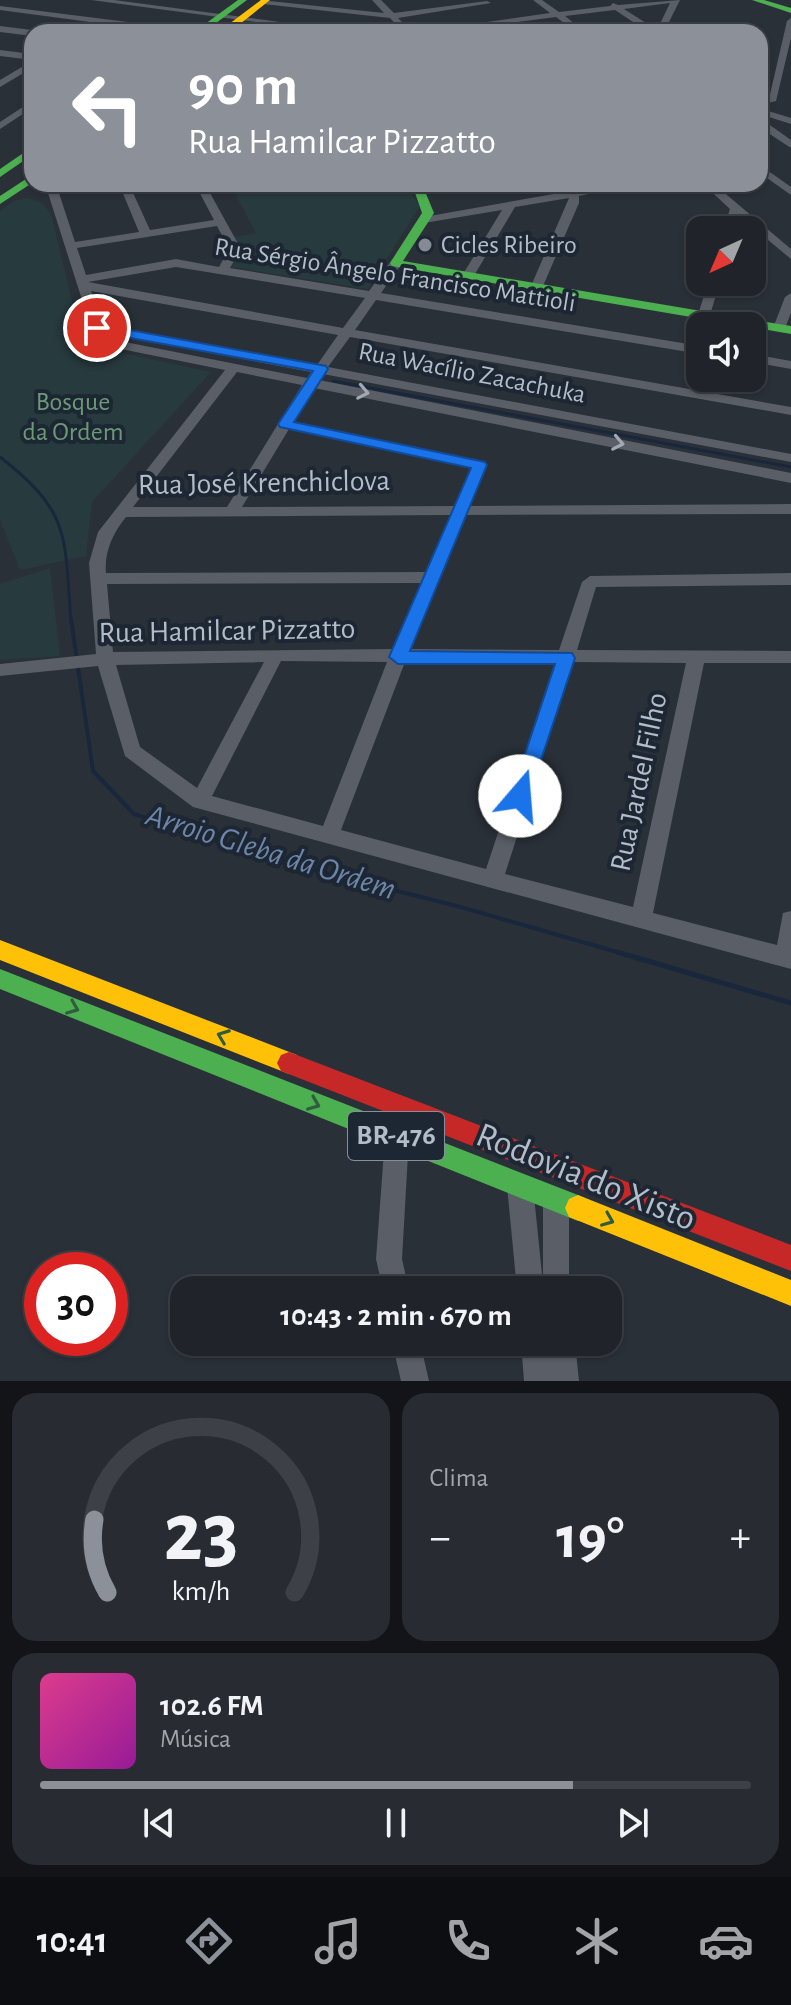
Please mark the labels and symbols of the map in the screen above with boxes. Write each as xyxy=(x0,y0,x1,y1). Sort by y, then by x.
north arrow xyxy=(686,216,766,296)
place label: Cicles Ribeiro xyxy=(441,232,577,258)
street label: Rua Sérgio Ângelo Francisco Mattioli xyxy=(213,233,578,316)
marker: Cicles Ribeiro xyxy=(416,236,434,254)
pin xyxy=(63,294,131,362)
street label: Rua Wacílio Zacachuka xyxy=(356,338,588,408)
one-way arrow xyxy=(356,383,369,400)
park label: Bosque da Ordem xyxy=(23,389,123,445)
one-way arrow xyxy=(611,434,624,451)
street label: Rua José Krenchiclova xyxy=(138,466,390,500)
street label: Rua Hamilcar Pizzatto xyxy=(98,614,356,648)
street label: Rua Jardel Filho xyxy=(605,690,673,874)
position arrow xyxy=(478,754,562,838)
water label: Arroio Gleba da Ordem xyxy=(141,799,400,905)
one-way arrow xyxy=(65,998,79,1015)
one-way arrow xyxy=(217,1029,231,1046)
one-way arrow xyxy=(306,1094,320,1110)
road number: BR-476 xyxy=(348,1112,444,1160)
street label: Rodovia do Xisto xyxy=(471,1117,701,1237)
one-way arrow xyxy=(600,1210,614,1227)
speed limit sign: 30 xyxy=(24,1252,128,1356)

